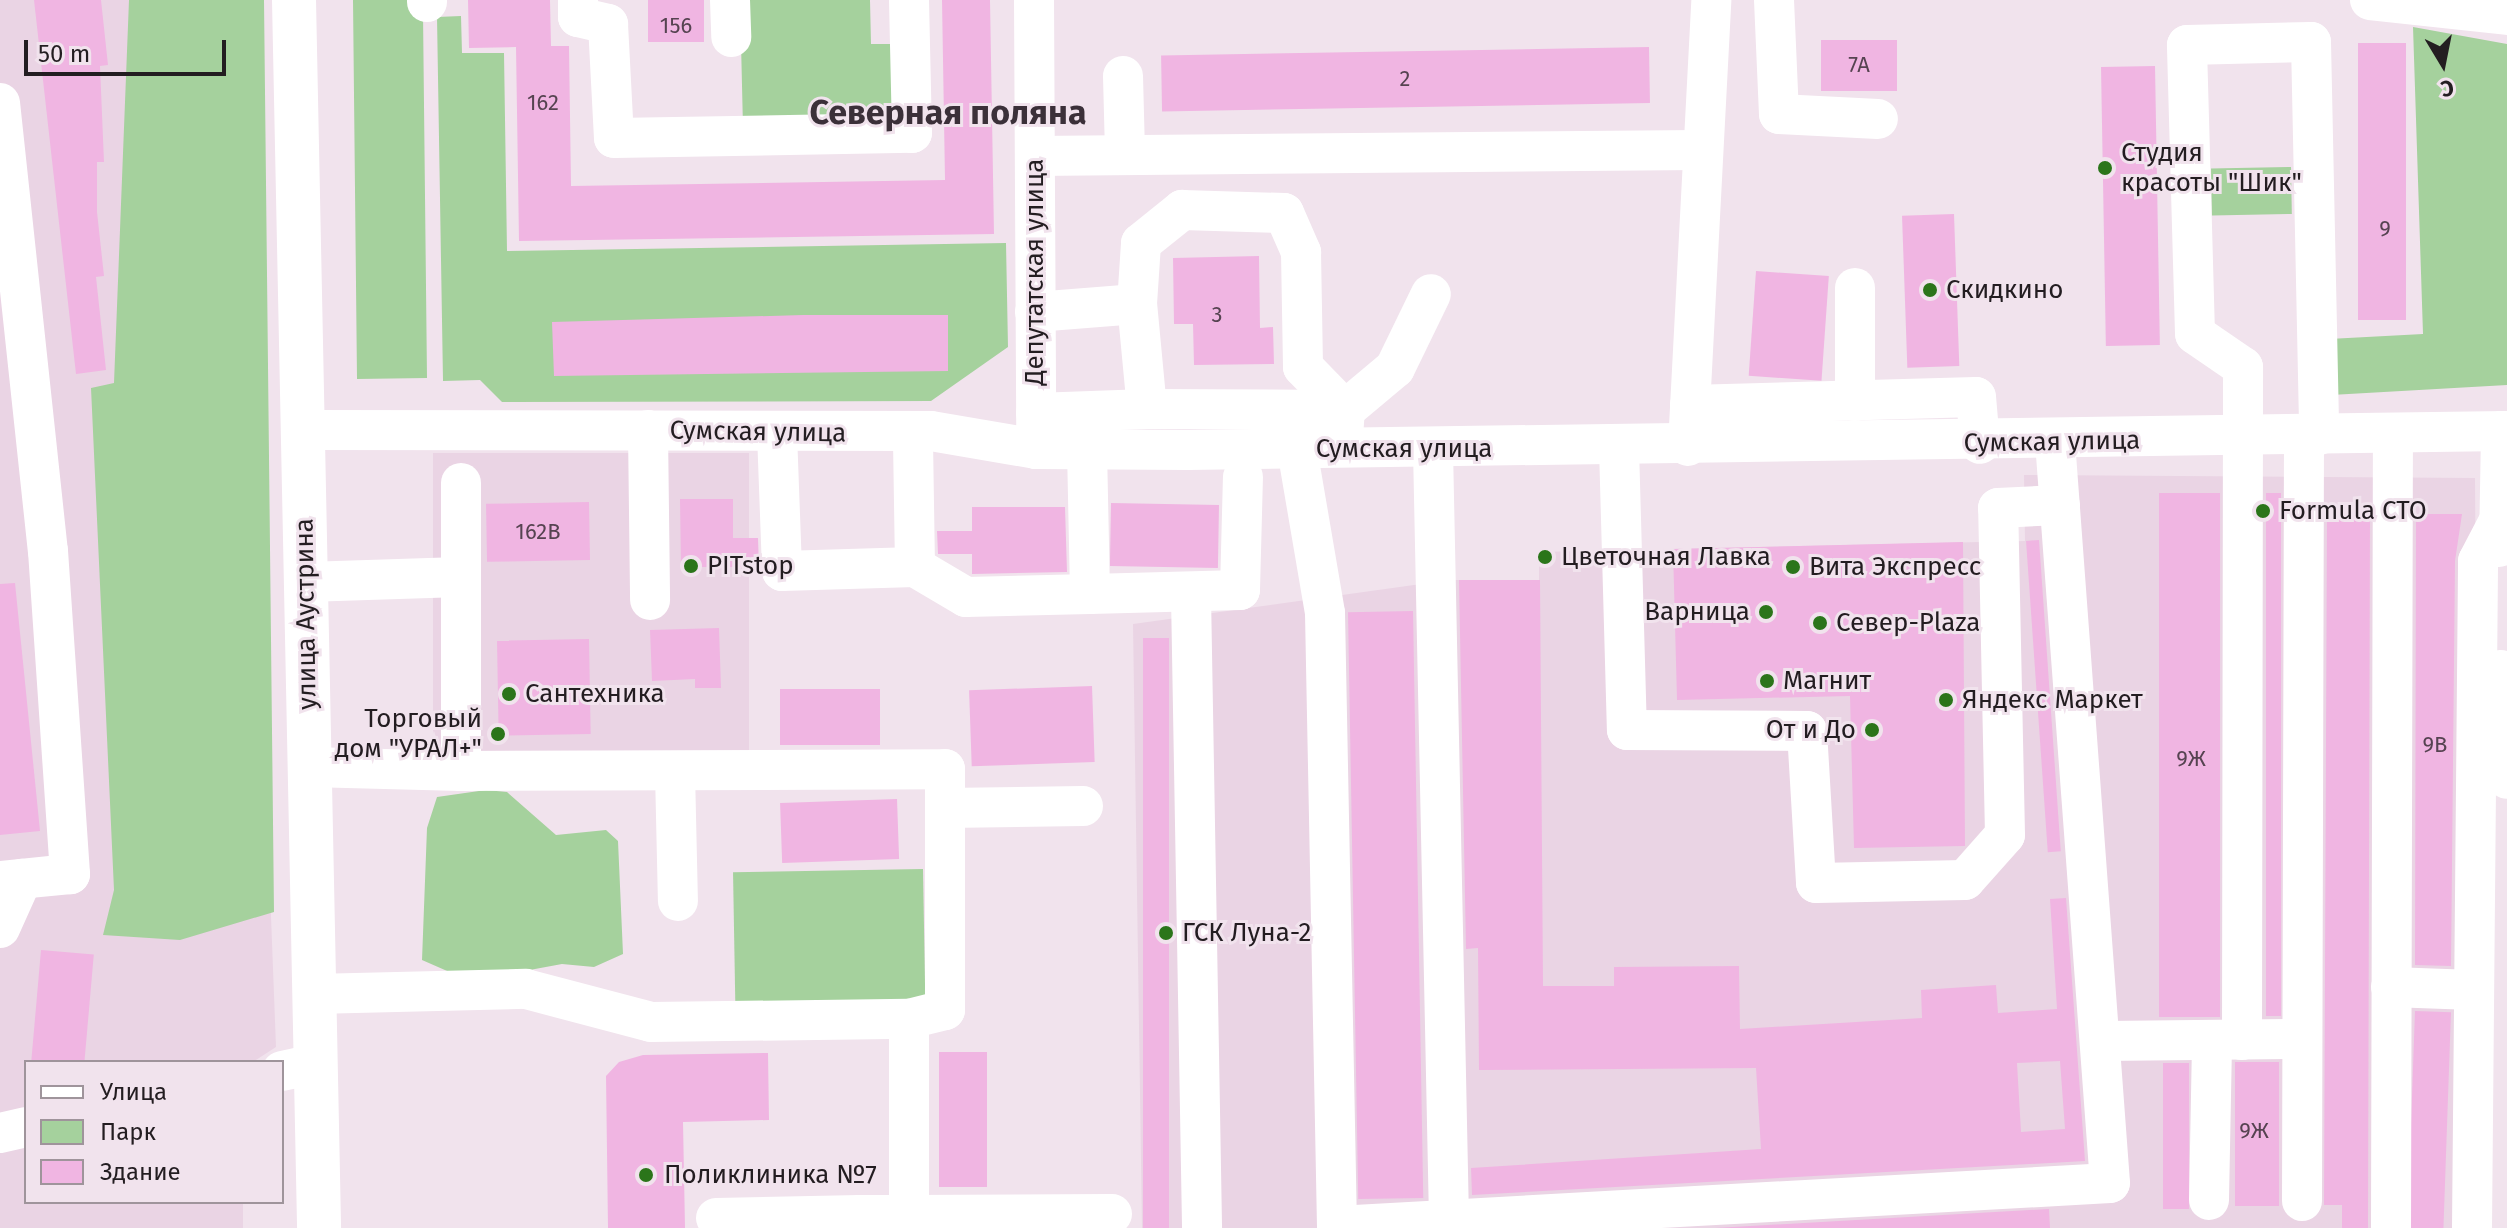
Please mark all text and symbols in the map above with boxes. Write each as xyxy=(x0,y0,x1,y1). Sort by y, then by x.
house number: 156 xyxy=(660,13,692,39)
scale bar xyxy=(28,24,230,74)
north arrow xyxy=(2403,24,2483,104)
text: 50 m xyxy=(38,40,90,68)
house number: 7А xyxy=(1848,52,1870,78)
house number: 2 xyxy=(1400,66,1410,92)
text: С xyxy=(2439,74,2456,103)
house number: 162 xyxy=(527,90,559,116)
district label: Северная поляна xyxy=(809,93,1087,133)
place label: Студия красоты "Шик" xyxy=(2121,137,2302,198)
street label: Депутатская улица xyxy=(1019,159,1051,385)
marker: Студия красоты "Шик" xyxy=(2096,159,2114,177)
house number: 9 xyxy=(2379,216,2391,242)
place label: Скидкино xyxy=(1946,274,2063,306)
marker: Скидкино xyxy=(1921,281,1939,299)
house number: 3 xyxy=(1212,302,1222,328)
street label: Сумская улица xyxy=(669,415,847,449)
street label: Сумская улица xyxy=(1963,425,2141,459)
street label: Сумская улица xyxy=(1316,433,1492,465)
place label: Formula СТО xyxy=(2279,495,2427,527)
marker: Formula СТО xyxy=(2254,502,2272,520)
street label: улица Аустрина xyxy=(289,518,323,710)
house number: 162В xyxy=(515,519,561,545)
place label: Цветочная Лавка xyxy=(1561,541,1771,573)
marker: Цветочная Лавка xyxy=(1536,548,1554,566)
place label: PITstop xyxy=(707,550,794,582)
place label: Вита Экспресс xyxy=(1809,551,1981,583)
marker: PITstop xyxy=(682,557,700,575)
marker: Вита Экспресс xyxy=(1784,558,1802,576)
place label: Варница xyxy=(1644,596,1750,628)
marker: Варница xyxy=(1757,603,1775,621)
place label: Север-Plaza xyxy=(1836,607,1980,639)
marker: Север-Plaza xyxy=(1811,614,1829,632)
place label: Магнит xyxy=(1783,665,1871,697)
marker: Магнит xyxy=(1758,672,1776,690)
place label: Сантехника xyxy=(525,678,665,710)
place label: Яндекс Маркет xyxy=(1962,684,2143,716)
marker: Сантехника xyxy=(500,685,518,703)
marker: Яндекс Маркет xyxy=(1937,691,1955,709)
place label: Торговый дом "УРАЛ+" xyxy=(335,703,482,764)
place label: От и До xyxy=(1766,714,1856,746)
marker: От и До xyxy=(1863,721,1881,739)
marker: Торговый дом "УРАЛ+" xyxy=(489,725,507,743)
house number: 9В xyxy=(2423,732,2447,758)
house number: 9Ж xyxy=(2176,746,2206,772)
place label: ГСК Луна-2 xyxy=(1182,917,1311,949)
marker: ГСК Луна-2 xyxy=(1157,924,1175,942)
legend xyxy=(24,1060,284,1204)
text: Улица xyxy=(100,1078,167,1106)
text: Парк xyxy=(100,1118,156,1146)
house number: 9Ж xyxy=(2239,1118,2269,1144)
text: Здание xyxy=(100,1158,181,1186)
place label: Поликлиника №7 xyxy=(664,1159,877,1191)
marker: Поликлиника №7 xyxy=(635,1164,657,1186)

